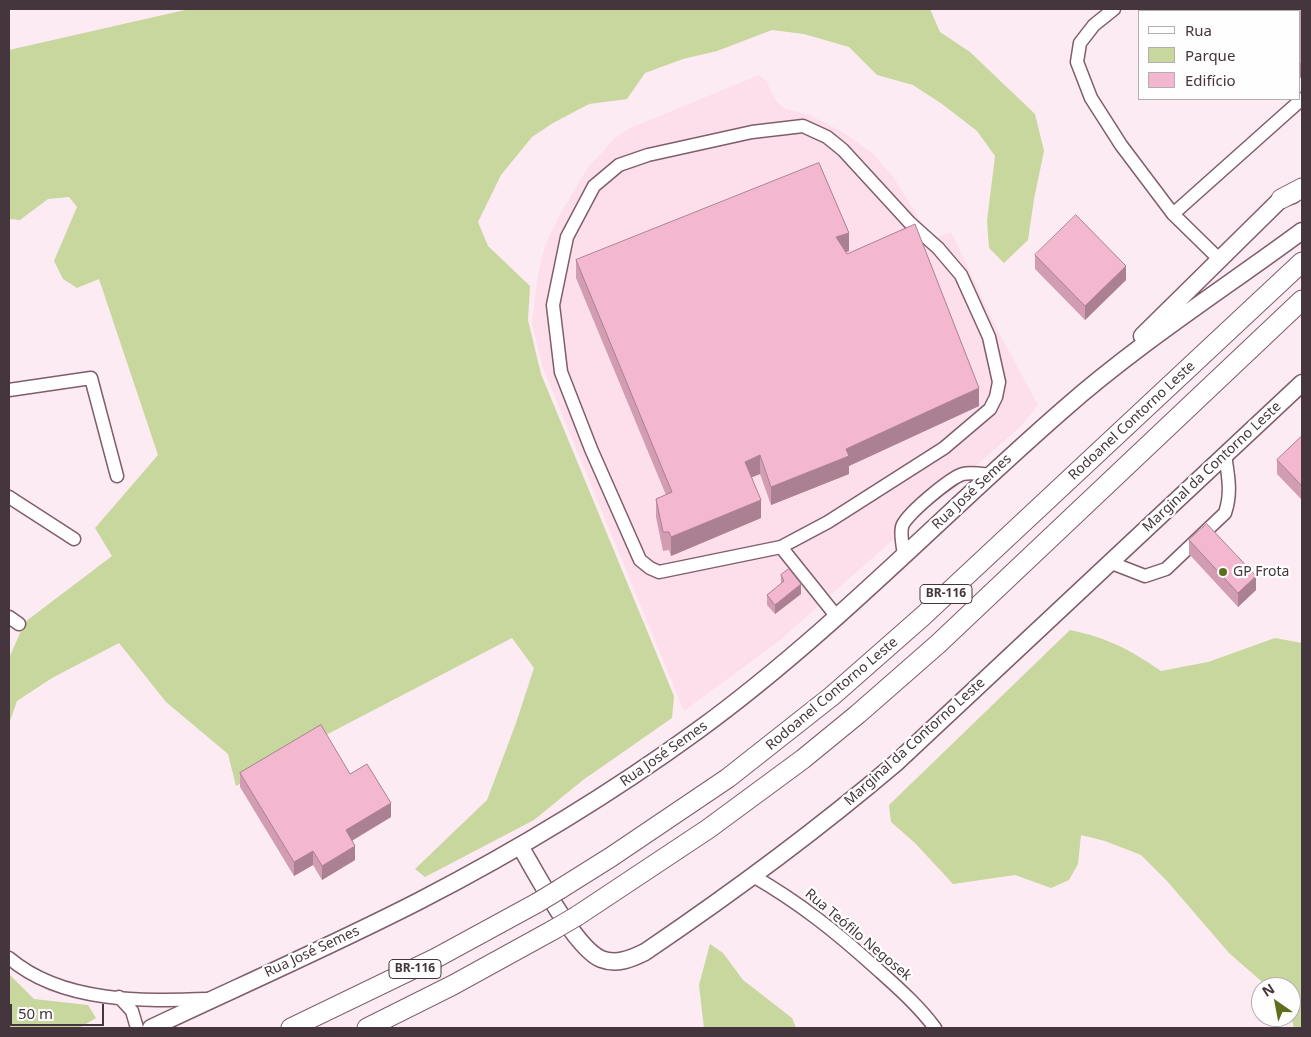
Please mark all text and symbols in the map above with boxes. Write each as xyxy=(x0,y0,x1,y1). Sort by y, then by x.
legend xyxy=(1138,10,1301,100)
text: Rua xyxy=(1185,20,1212,40)
text: Parque xyxy=(1185,45,1235,65)
text: Edifício xyxy=(1185,70,1236,90)
street label: Rodoanel Contorno Leste xyxy=(1065,358,1199,484)
street label: Marginal da Contorno Leste xyxy=(1139,398,1285,536)
street label: Rua José Semes xyxy=(929,451,1015,533)
place label: GP Frota xyxy=(1233,564,1289,580)
marker: GP Frota xyxy=(1217,566,1229,578)
road number: BR-116 xyxy=(920,584,972,604)
street label: Rodoanel Contorno Leste xyxy=(763,634,901,754)
street label: Marginal da Contorno Leste xyxy=(841,674,989,810)
street label: Rua José Semes xyxy=(617,718,711,790)
street label: Rua Teófilo Negosek xyxy=(801,886,915,984)
street label: Rua José Semes xyxy=(262,923,362,981)
road number: BR-116 xyxy=(389,960,441,979)
north arrow xyxy=(1251,977,1301,1027)
text: N xyxy=(1258,979,1278,1001)
scale bar xyxy=(12,994,106,1026)
text: 50 m xyxy=(18,1003,53,1023)

